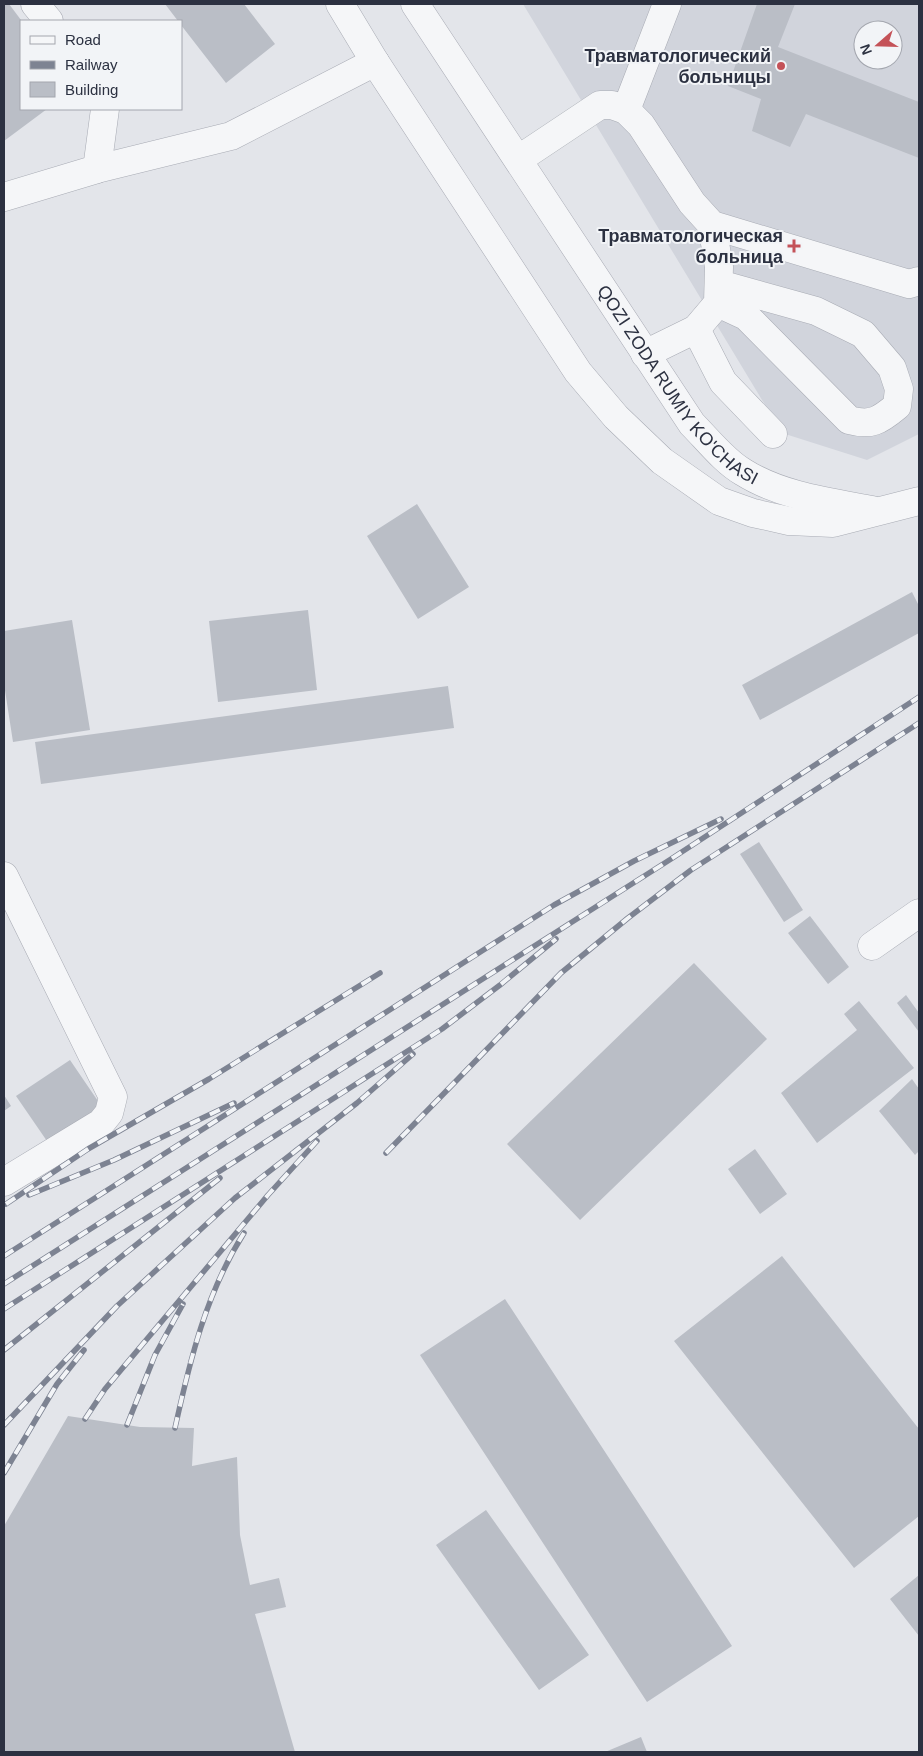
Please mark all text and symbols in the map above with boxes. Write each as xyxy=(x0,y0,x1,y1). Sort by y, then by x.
legend xyxy=(20,20,182,110)
north arrow xyxy=(853,20,903,70)
text: Road xyxy=(65,31,101,48)
text: N xyxy=(857,42,875,57)
place label: Травматологический больницы xyxy=(585,46,771,87)
text: Railway xyxy=(65,56,118,73)
marker: Травматологический больницы xyxy=(775,60,787,72)
text: Building xyxy=(65,81,118,98)
place label: Травматологическая больница xyxy=(598,226,784,267)
marker: Травматологическая больница xyxy=(787,239,801,253)
street label: QOZI ZODA RUMIY KO'CHASI xyxy=(593,281,761,489)

